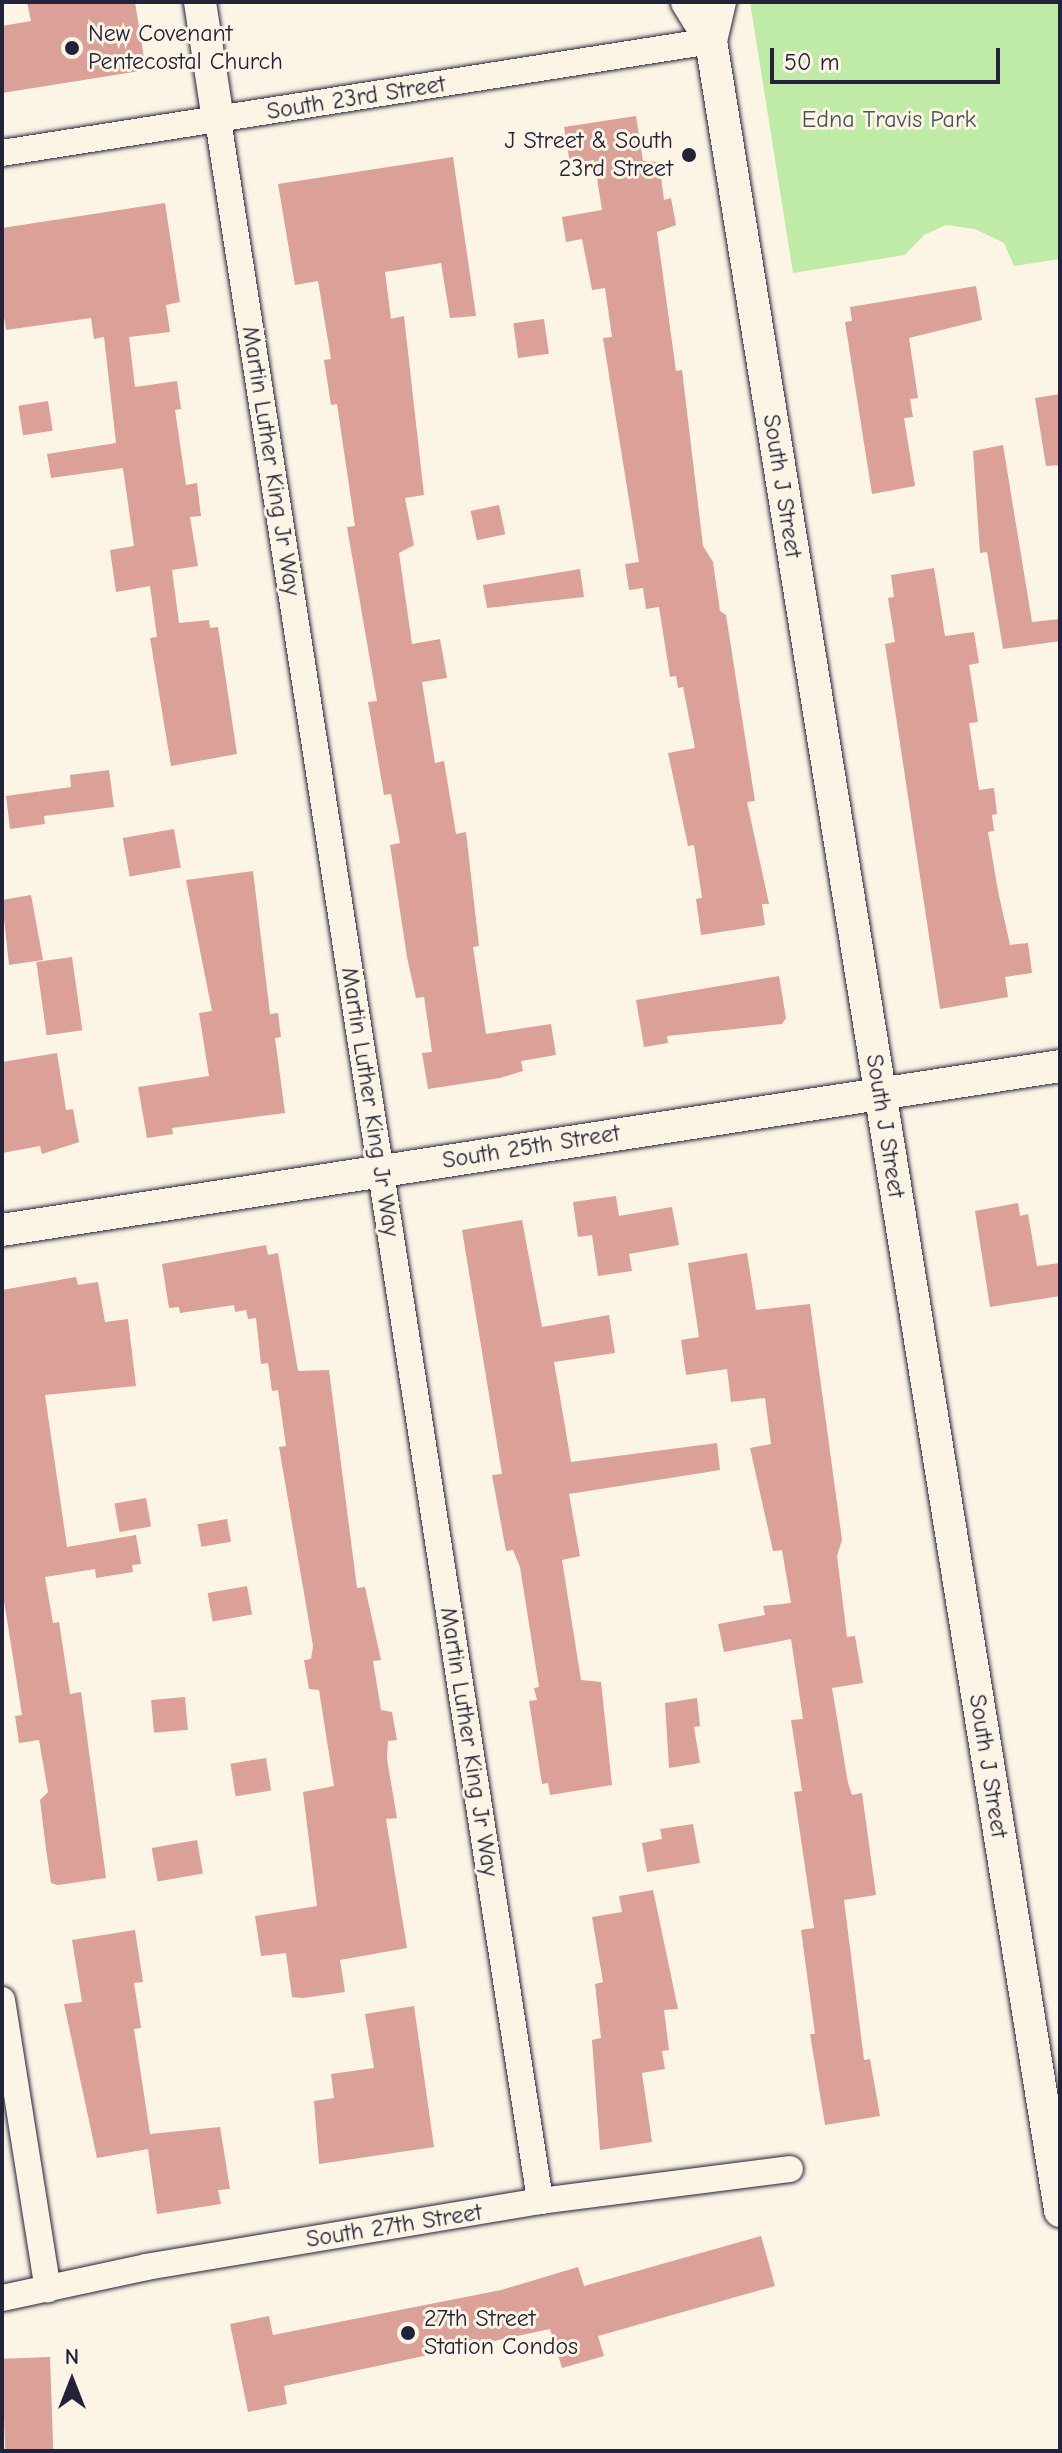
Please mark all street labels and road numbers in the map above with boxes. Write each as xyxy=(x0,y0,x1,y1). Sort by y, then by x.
street label: South 23rd Street xyxy=(265,70,447,126)
street label: Martin Luther King Jr Way xyxy=(235,324,307,598)
street label: South J Street xyxy=(756,412,808,560)
street label: Martin Luther King Jr Way xyxy=(334,965,406,1239)
street label: South J Street xyxy=(859,1052,911,1200)
street label: South 25th Street xyxy=(440,1119,622,1175)
street label: Martin Luther King Jr Way xyxy=(433,1605,505,1879)
street label: South J Street xyxy=(962,1692,1014,1840)
street label: South 27th Street xyxy=(304,2198,484,2254)

